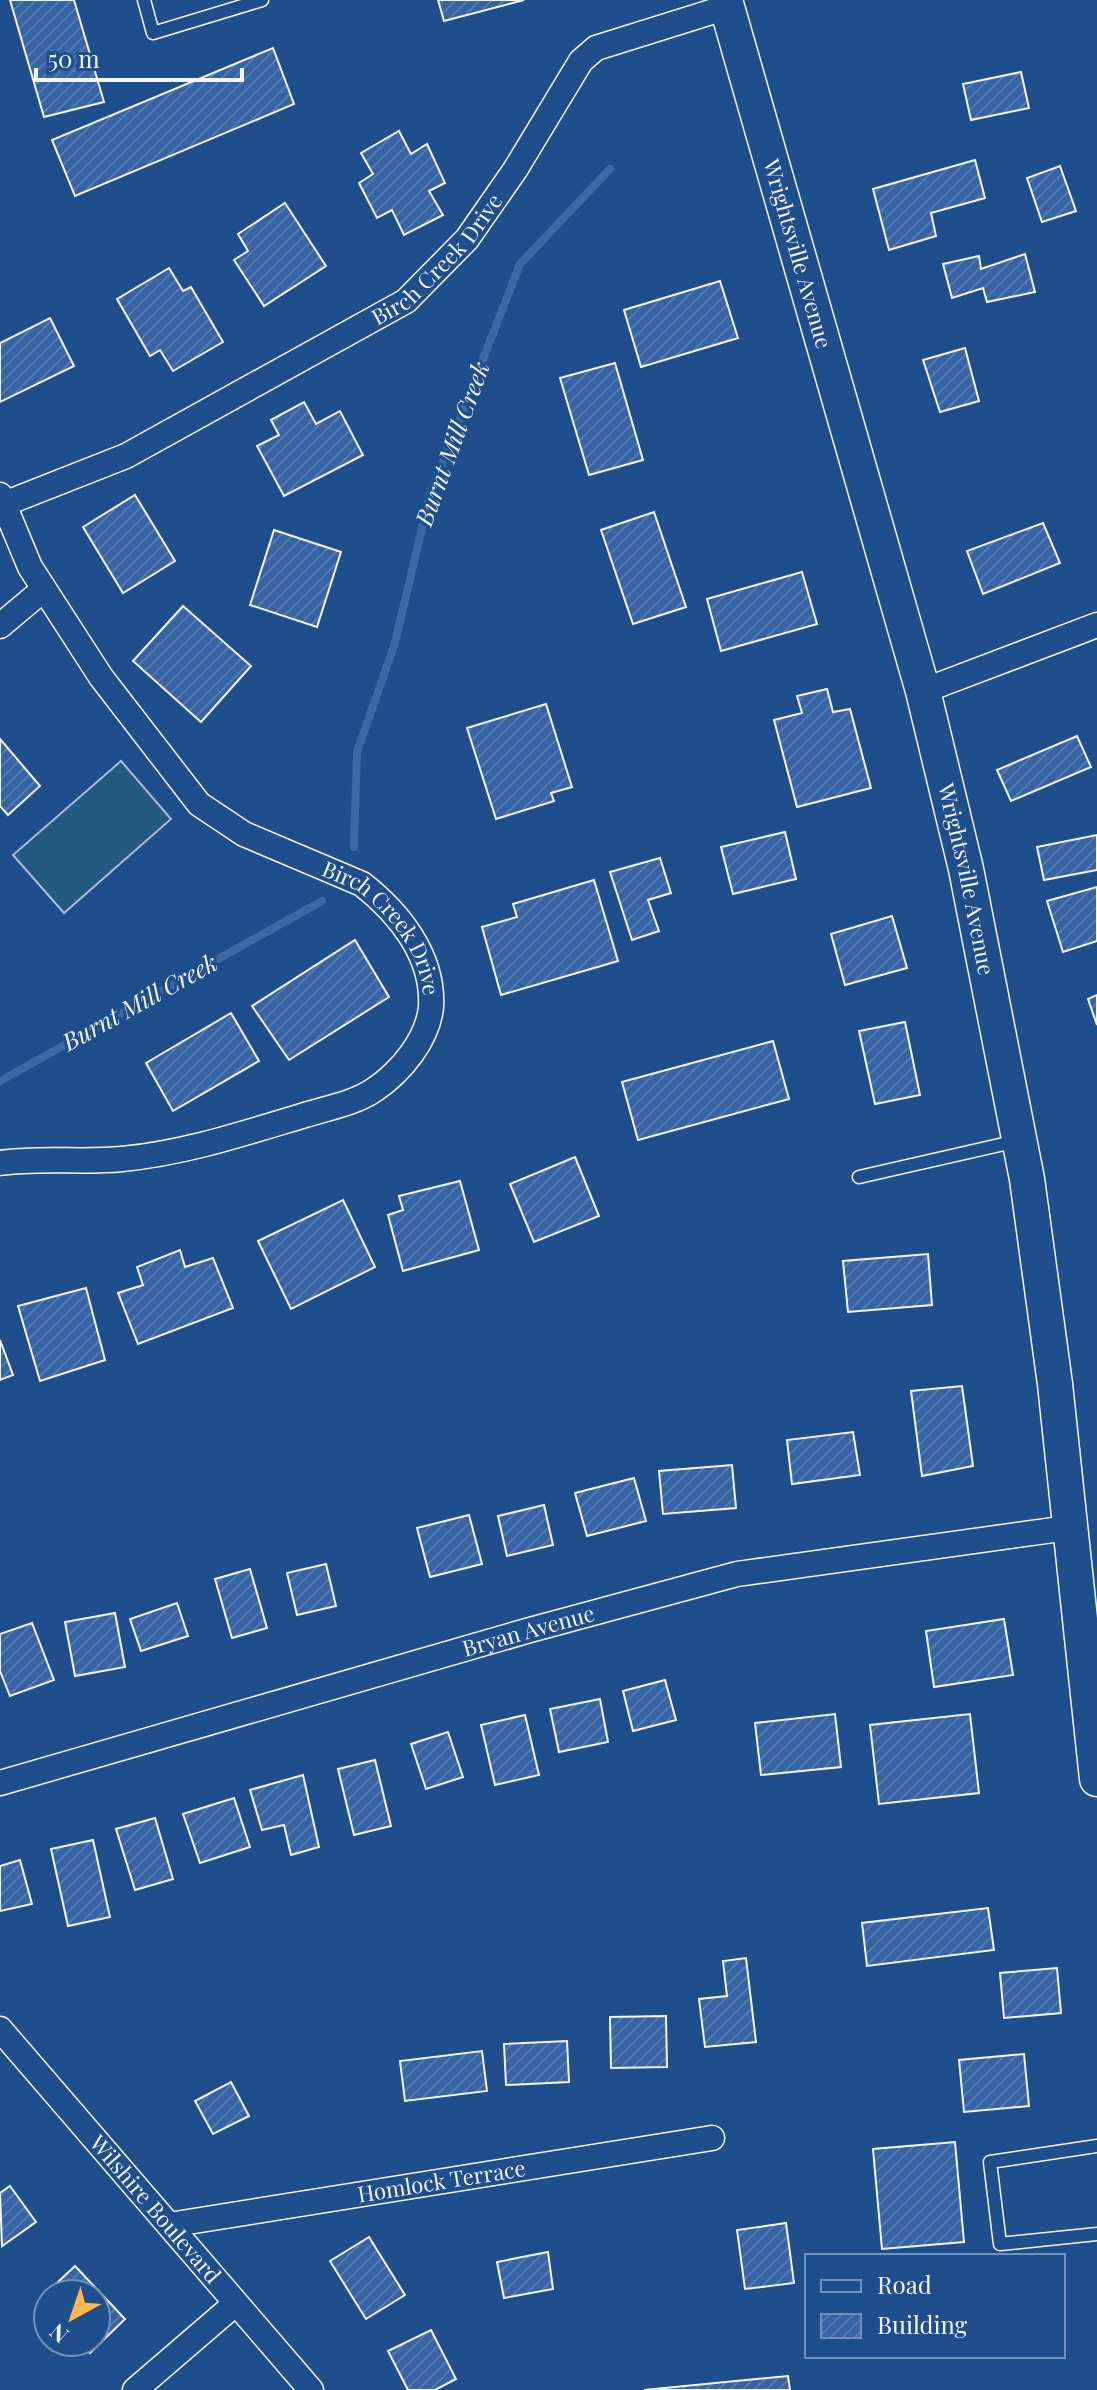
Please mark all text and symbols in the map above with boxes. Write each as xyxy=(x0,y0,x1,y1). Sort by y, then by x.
scale bar xyxy=(36,32,242,82)
text: 50 m xyxy=(48,42,100,74)
street label: Wrightsville Avenue xyxy=(757,154,840,352)
street label: Birch Creek Drive xyxy=(366,187,508,331)
water label: Burnt Mill Creek xyxy=(406,357,496,531)
street label: Wrightsville Avenue xyxy=(932,779,1003,978)
street label: Birch Creek Drive xyxy=(318,853,447,997)
water label: Burnt Mill Creek xyxy=(55,945,222,1058)
street label: Bryan Avenue xyxy=(459,1597,598,1663)
street label: Wilshire Boulevard xyxy=(83,2127,229,2289)
street label: Homlock Terrace xyxy=(355,2152,528,2209)
legend xyxy=(805,2254,1065,2358)
text: Road xyxy=(877,2268,932,2300)
north arrow xyxy=(32,2278,112,2358)
text: Building xyxy=(877,2308,968,2340)
text: N xyxy=(43,2317,74,2351)

